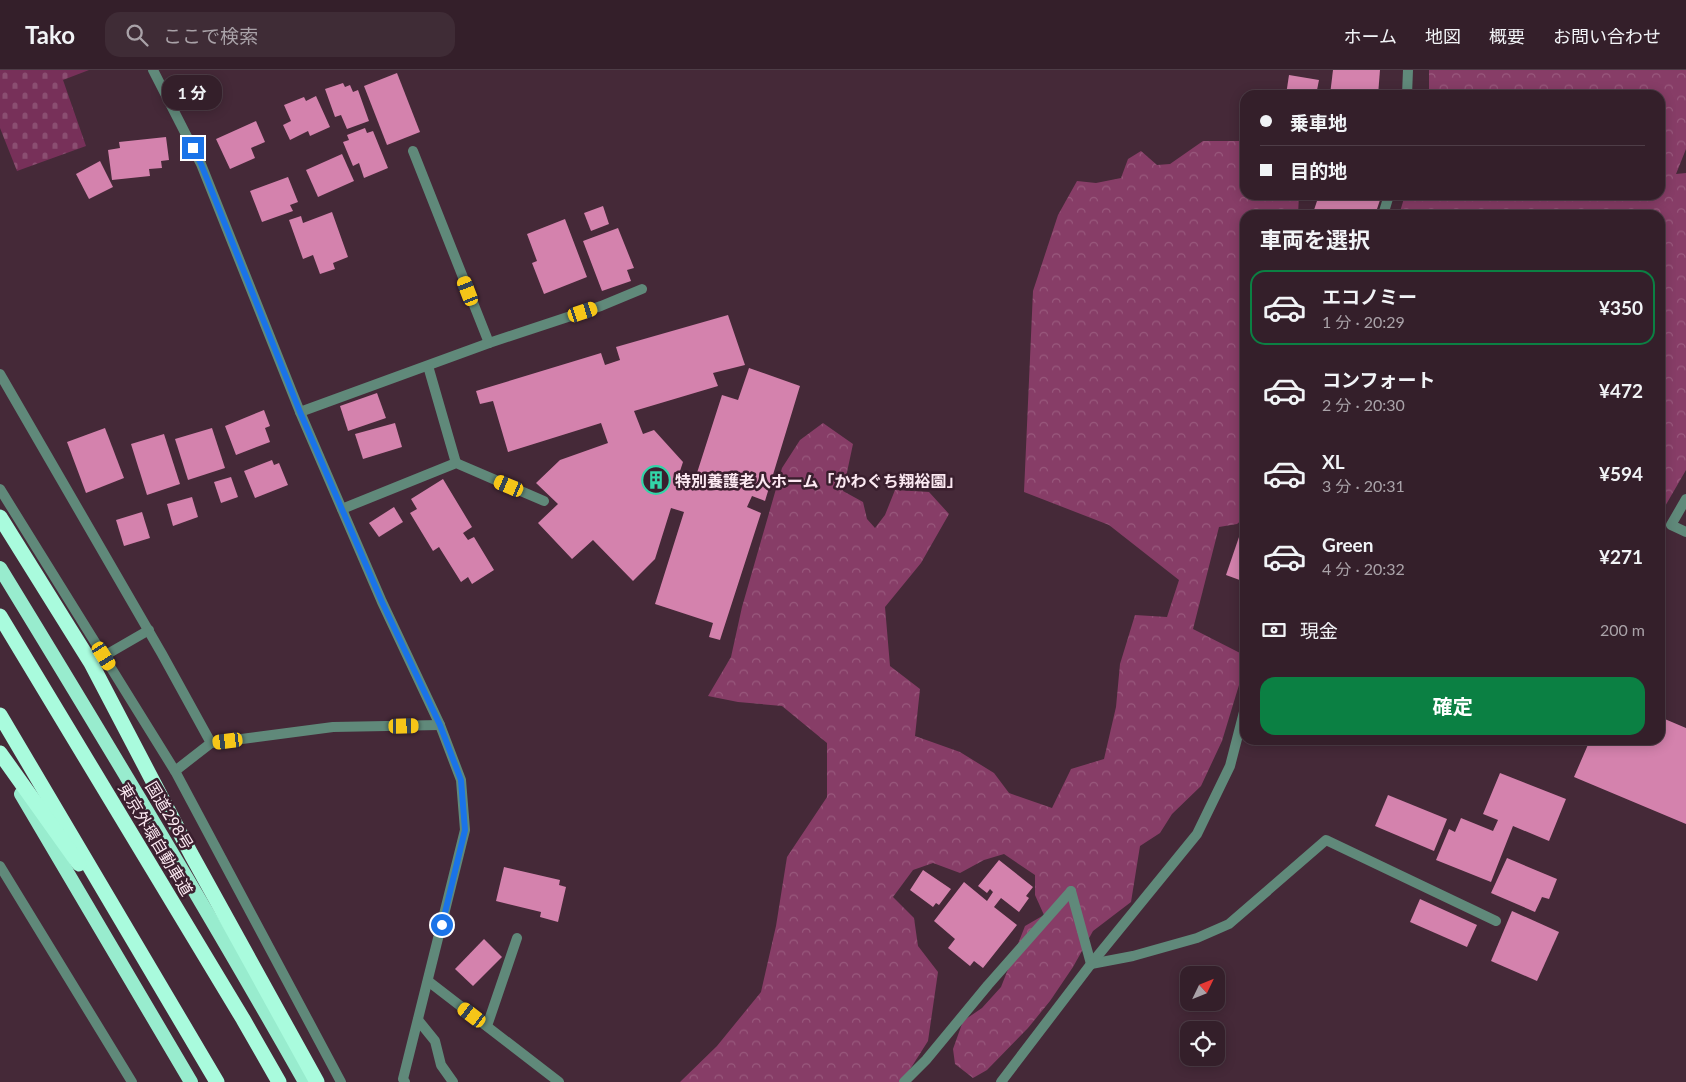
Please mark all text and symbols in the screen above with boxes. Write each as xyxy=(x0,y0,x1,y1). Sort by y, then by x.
search box xyxy=(105,12,455,57)
text: Tako xyxy=(25,20,75,49)
icon: search xyxy=(123,21,151,49)
text: ここで検索 xyxy=(163,24,258,47)
text: ホーム xyxy=(1344,25,1397,47)
text: 地図 xyxy=(1425,25,1461,47)
text: 概要 xyxy=(1489,25,1525,47)
text: お問い合わせ xyxy=(1553,25,1661,47)
callout: 1 分 xyxy=(163,75,223,110)
text: 1 分 xyxy=(177,83,207,102)
text: 乗車地 xyxy=(1290,111,1347,134)
route end xyxy=(182,137,204,159)
text: 目的地 xyxy=(1290,159,1347,182)
text: 車両を選択 xyxy=(1260,226,1370,253)
car xyxy=(455,274,480,308)
icon: car xyxy=(1262,285,1307,330)
text: エコノミー xyxy=(1322,285,1417,308)
text: ¥350 xyxy=(1599,296,1643,319)
car xyxy=(566,300,599,324)
text: 1 分 · 20:29 xyxy=(1322,312,1405,331)
icon: car xyxy=(1262,368,1307,413)
text: コンフォート xyxy=(1322,368,1435,391)
text: ¥472 xyxy=(1599,379,1643,402)
text: 2 分 · 20:30 xyxy=(1322,395,1405,414)
text: XL xyxy=(1322,450,1345,473)
icon: car xyxy=(1262,451,1307,496)
text: ¥594 xyxy=(1599,462,1643,485)
building icon: 特別養護老人ホーム「かわぐち翔裕園」 xyxy=(641,465,671,495)
place label: 特別養護老人ホーム「かわぐち翔裕園」 xyxy=(675,471,963,490)
car xyxy=(492,473,525,499)
text: 3 分 · 20:31 xyxy=(1322,476,1405,495)
text: Green xyxy=(1322,533,1373,556)
icon: car xyxy=(1262,534,1307,579)
text: ¥271 xyxy=(1599,545,1643,568)
text: 4 分 · 20:32 xyxy=(1322,559,1405,578)
icon: cash xyxy=(1260,616,1288,644)
text: 現金 xyxy=(1300,619,1338,642)
text: 200 m xyxy=(1600,620,1645,639)
car xyxy=(89,639,118,673)
button: 確定 xyxy=(1260,677,1645,735)
car xyxy=(388,718,419,734)
car xyxy=(212,732,243,750)
street label: 国道298号 xyxy=(142,778,198,852)
street label: 東京外環自動車道 xyxy=(115,779,197,899)
route start xyxy=(431,914,453,936)
north arrow xyxy=(1180,966,1225,1011)
map controls xyxy=(1180,966,1225,1066)
car xyxy=(455,1000,488,1030)
button: locate xyxy=(1180,1021,1225,1066)

